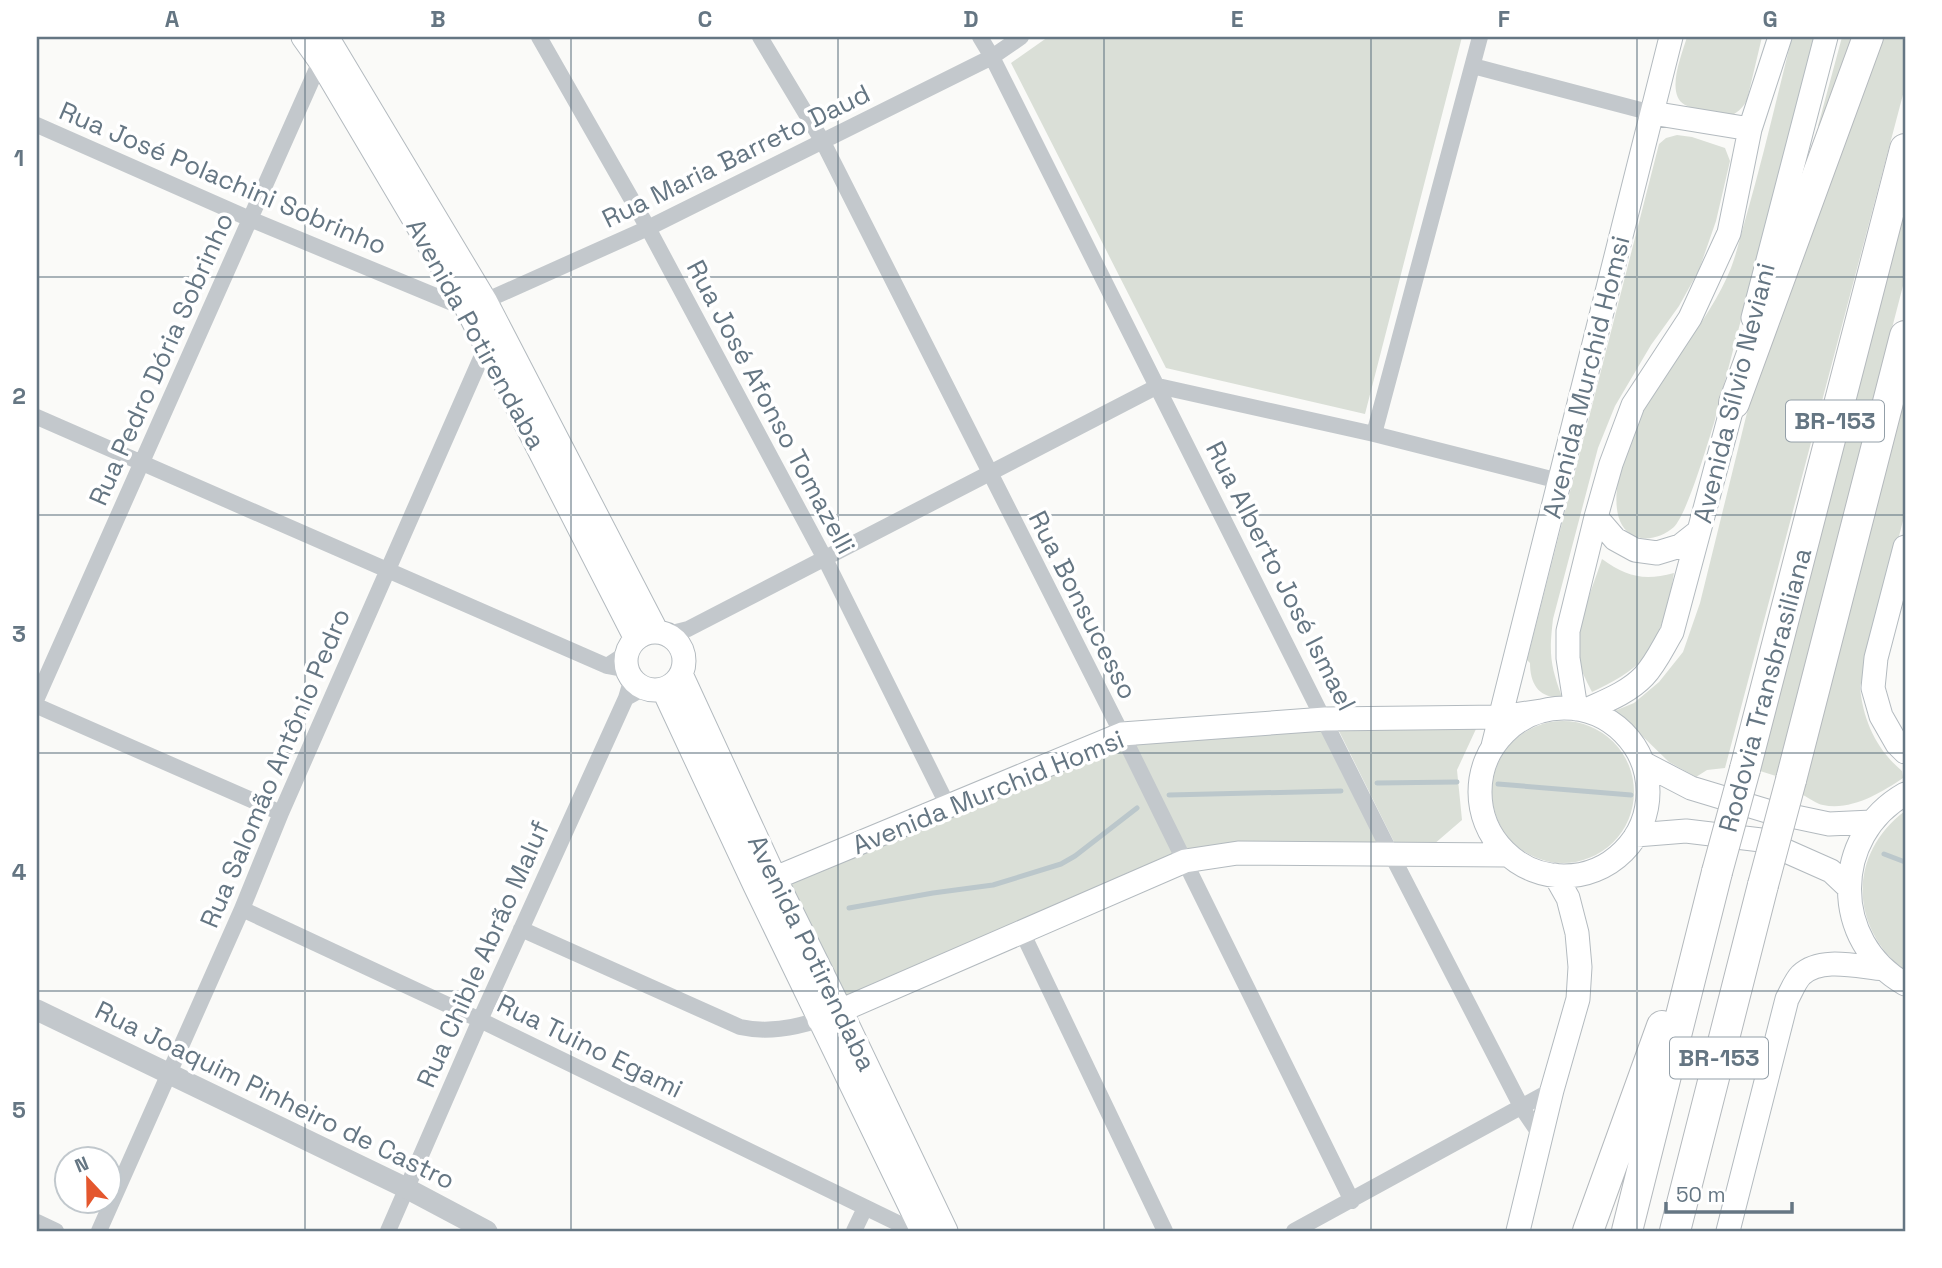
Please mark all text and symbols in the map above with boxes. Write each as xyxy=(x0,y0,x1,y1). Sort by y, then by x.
text: A xyxy=(165,4,180,34)
text: B xyxy=(430,4,446,34)
text: C xyxy=(698,4,712,34)
text: D xyxy=(963,4,979,34)
text: E xyxy=(1231,4,1243,34)
text: F xyxy=(1498,4,1510,34)
text: G xyxy=(1762,4,1778,34)
street label: Rua Maria Barreto Daud xyxy=(596,76,876,236)
street label: Rua José Polachini Sobrinho xyxy=(54,93,392,263)
text: 1 xyxy=(14,143,24,173)
street label: Rua Pedro Dória Sobrinho xyxy=(81,207,241,511)
street label: Avenida Potirendaba xyxy=(398,213,554,455)
street label: Avenida Murchid Homsi xyxy=(1534,232,1638,522)
street label: Rua José Afonso Tomazelli xyxy=(679,254,863,560)
street label: Avenida Sílvio Neviani xyxy=(1685,259,1783,527)
text: 2 xyxy=(12,381,26,411)
road number: BR-153 xyxy=(1786,400,1884,442)
street label: Rua Alberto José Ismael xyxy=(1198,436,1364,716)
street label: Rua Bonsucesso xyxy=(1021,505,1145,705)
street label: Rodovia Transbrasiliana xyxy=(1711,544,1819,836)
street label: Rua Salomão Antônio Pedro xyxy=(192,603,358,933)
text: 3 xyxy=(12,619,26,649)
street label: Avenida Murchid Homsi xyxy=(847,722,1129,862)
street label: Rua Chible Abrão Maluf xyxy=(409,815,557,1093)
street label: Avenida Potirendaba xyxy=(740,829,884,1077)
text: 4 xyxy=(12,857,27,887)
street label: Rua Tuino Egami xyxy=(492,986,688,1106)
street label: Rua Joaquim Pinheiro de Castro xyxy=(89,993,461,1197)
road number: BR-153 xyxy=(1670,1038,1768,1078)
text: 5 xyxy=(12,1095,26,1125)
north arrow xyxy=(52,1146,122,1216)
text: N xyxy=(71,1151,92,1179)
scale bar xyxy=(1666,1170,1792,1214)
text: 50 m xyxy=(1676,1181,1726,1208)

